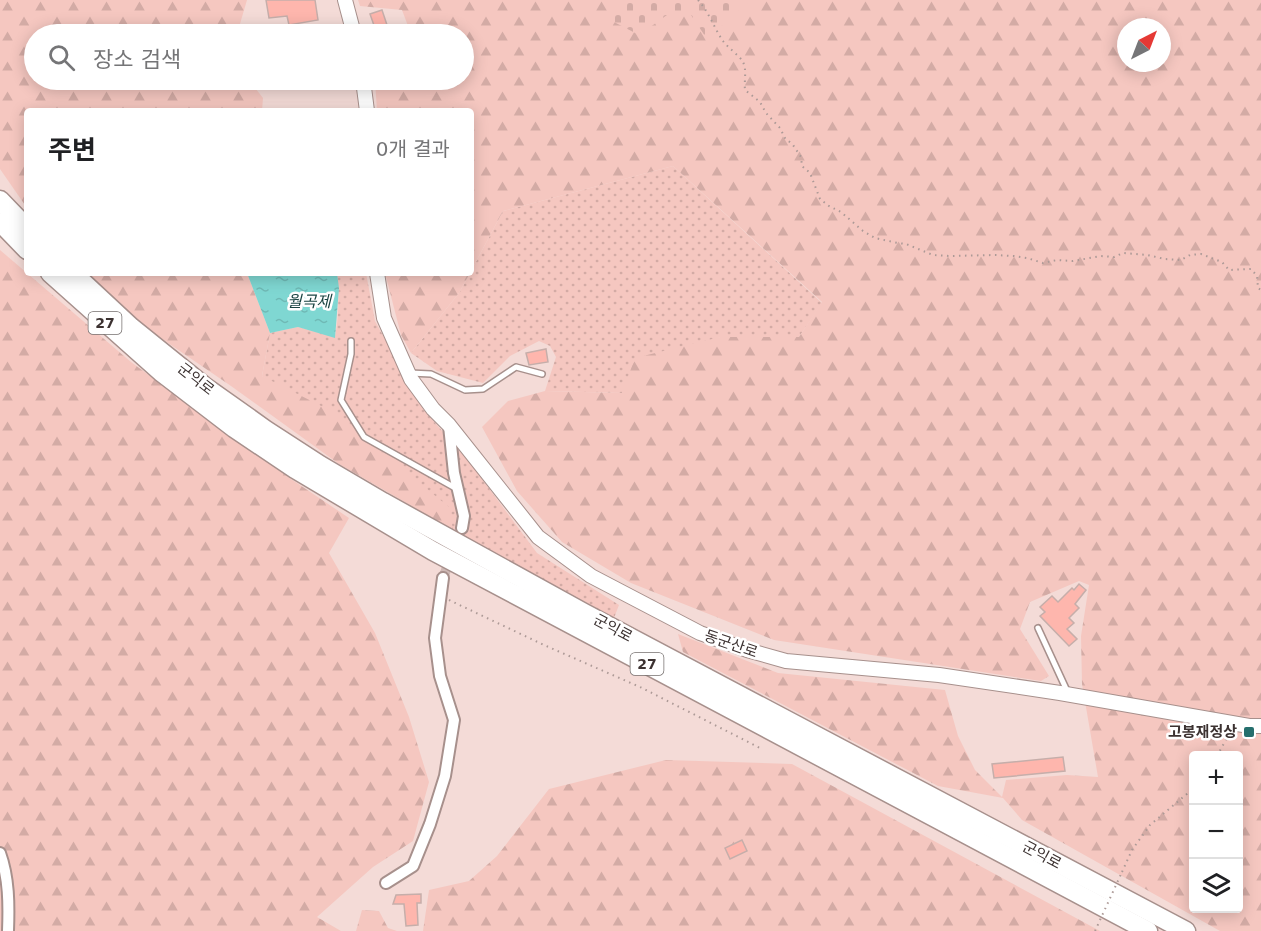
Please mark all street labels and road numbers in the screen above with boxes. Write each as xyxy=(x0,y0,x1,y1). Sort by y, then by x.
road number: 27 xyxy=(88,312,122,334)
street label: 군익로 xyxy=(174,359,218,399)
street label: 군익로 xyxy=(590,610,636,646)
street label: 동군산로 xyxy=(702,627,760,661)
road number: 27 xyxy=(630,653,664,675)
street label: 군익로 xyxy=(1019,837,1065,873)

